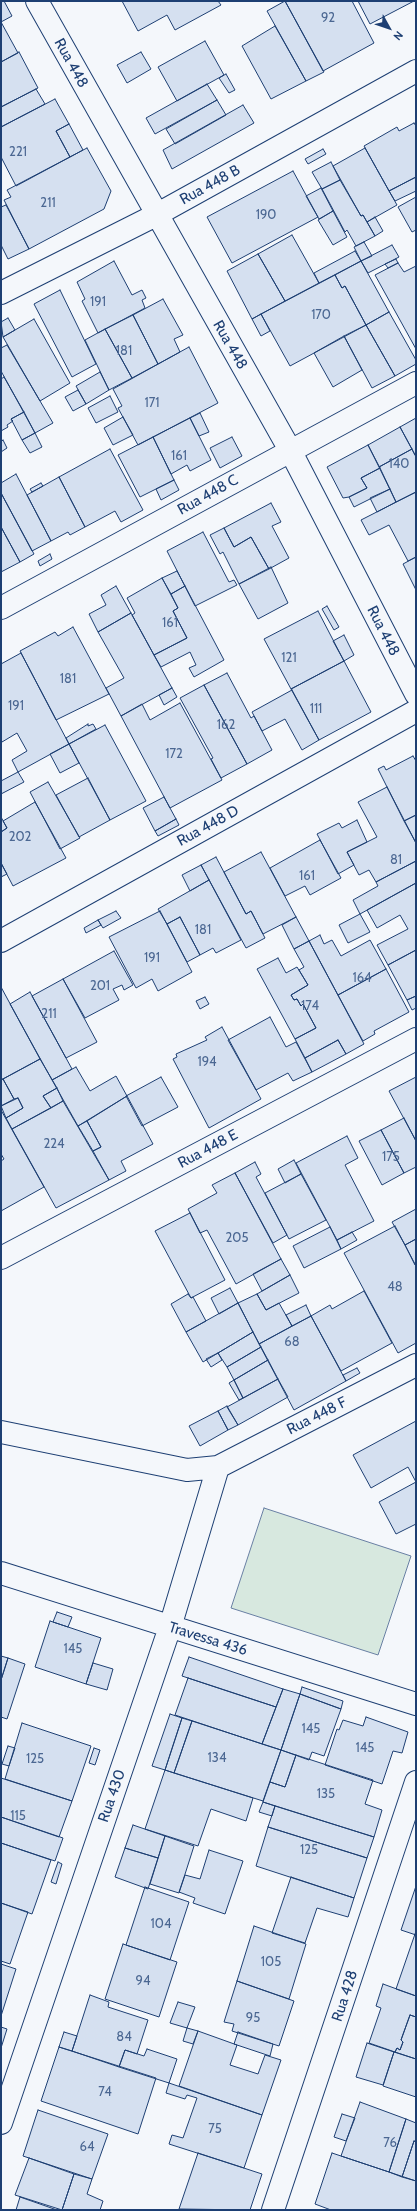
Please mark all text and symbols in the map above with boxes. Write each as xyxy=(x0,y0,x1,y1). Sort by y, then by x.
north arrow xyxy=(369,8,409,48)
house number: 92 xyxy=(321,10,335,26)
text: N xyxy=(390,28,406,43)
street label: Rua 448 xyxy=(50,35,92,91)
house number: 221 xyxy=(9,144,27,160)
street label: Rua 448 B xyxy=(177,161,243,209)
house number: 211 xyxy=(40,195,56,211)
house number: 190 xyxy=(256,207,276,223)
house number: 191 xyxy=(90,294,106,310)
house number: 170 xyxy=(311,307,331,323)
street label: Rua 448 xyxy=(209,317,251,373)
house number: 181 xyxy=(116,343,132,359)
house number: 171 xyxy=(144,395,160,411)
house number: 161 xyxy=(171,448,187,464)
house number: 140 xyxy=(389,456,409,472)
street label: Rua 448 C xyxy=(175,471,241,519)
street label: Rua 448 xyxy=(363,603,403,659)
house number: 161 xyxy=(162,615,178,631)
house number: 121 xyxy=(281,650,297,666)
house number: 181 xyxy=(60,671,76,687)
house number: 191 xyxy=(8,698,24,714)
house number: 111 xyxy=(310,701,322,717)
house number: 162 xyxy=(217,717,235,733)
house number: 172 xyxy=(165,746,183,762)
street label: Rua 448 D xyxy=(174,802,242,850)
house number: 202 xyxy=(9,829,31,845)
house number: 81 xyxy=(390,852,402,868)
house number: 161 xyxy=(299,868,315,884)
house number: 181 xyxy=(195,922,211,938)
house number: 191 xyxy=(144,950,160,966)
house number: 164 xyxy=(352,970,372,986)
house number: 201 xyxy=(90,978,110,994)
house number: 174 xyxy=(301,998,319,1014)
house number: 211 xyxy=(41,1006,57,1022)
house number: 194 xyxy=(197,1054,217,1070)
street label: Rua 448 E xyxy=(175,1126,241,1172)
house number: 224 xyxy=(43,1136,65,1152)
house number: 175 xyxy=(382,1149,400,1165)
house number: 205 xyxy=(226,1230,248,1246)
house number: 48 xyxy=(387,1279,403,1295)
house number: 68 xyxy=(284,1334,300,1350)
street label: Rua 448 F xyxy=(284,1393,350,1439)
street label: Travessa 436 xyxy=(166,1618,250,1660)
house number: 145 xyxy=(64,1641,82,1657)
house number: 145 xyxy=(302,1721,320,1737)
house number: 145 xyxy=(356,1740,374,1756)
house number: 134 xyxy=(208,1750,226,1766)
house number: 125 xyxy=(26,1751,44,1767)
street label: Rua 430 xyxy=(95,1767,129,1825)
house number: 135 xyxy=(317,1786,335,1802)
house number: 115 xyxy=(10,1808,26,1824)
house number: 125 xyxy=(300,1842,318,1858)
house number: 104 xyxy=(151,1916,171,1932)
house number: 105 xyxy=(261,1954,281,1970)
street label: Rua 428 xyxy=(328,1968,362,2024)
house number: 94 xyxy=(136,1973,150,1989)
house number: 95 xyxy=(246,2010,260,2026)
house number: 84 xyxy=(116,2029,132,2045)
house number: 74 xyxy=(98,2084,112,2100)
house number: 75 xyxy=(208,2121,222,2137)
house number: 76 xyxy=(383,2135,397,2151)
house number: 64 xyxy=(80,2139,94,2155)

